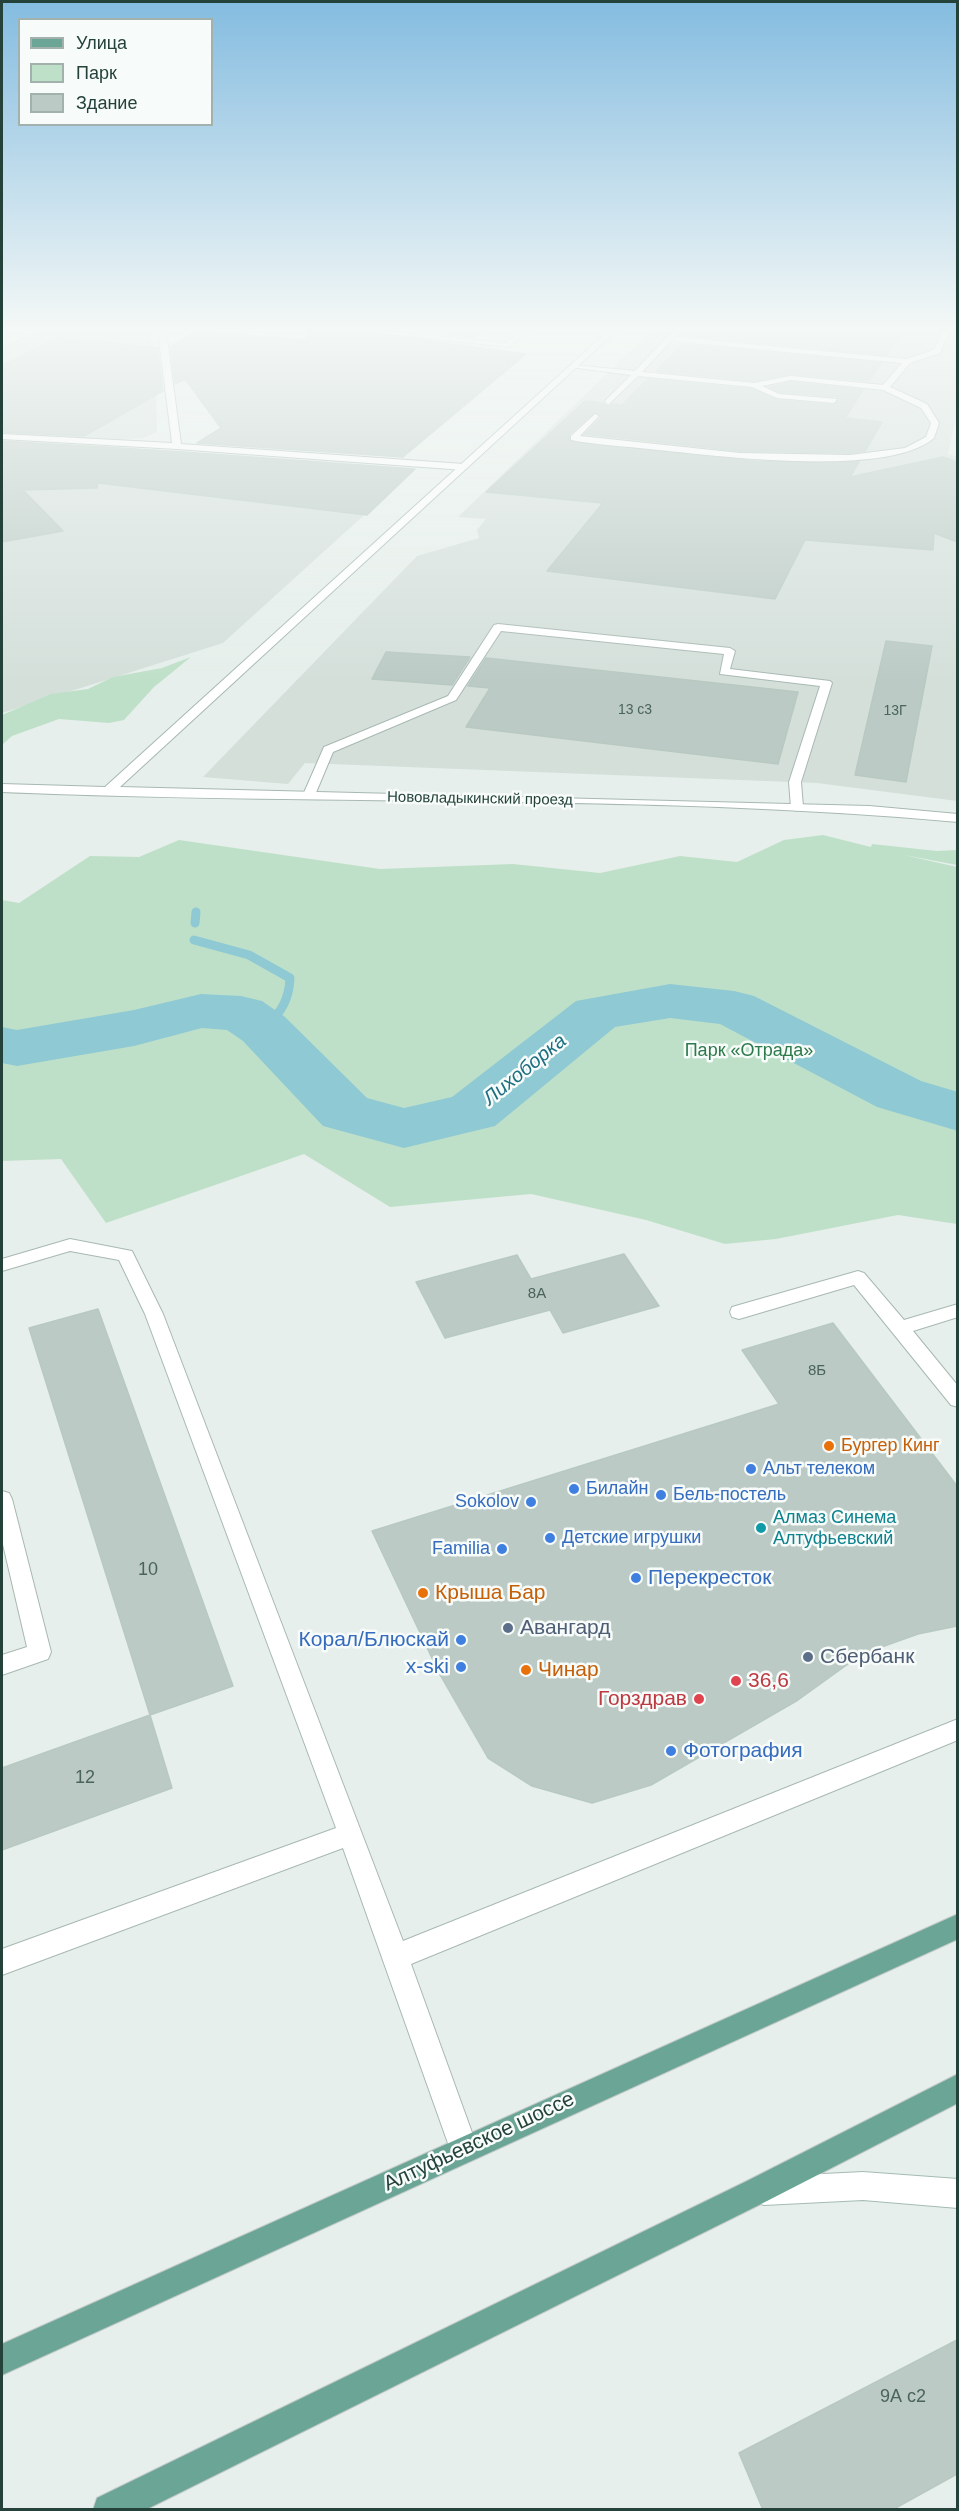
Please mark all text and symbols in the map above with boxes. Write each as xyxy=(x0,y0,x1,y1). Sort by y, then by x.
legend xyxy=(18,18,213,126)
text: Улица xyxy=(76,33,127,53)
text: Парк xyxy=(76,63,117,83)
text: Здание xyxy=(76,93,137,113)
house number: 13 с3 xyxy=(618,702,652,718)
house number: 13Г xyxy=(883,703,907,719)
street label: Нововладыкинский проезд xyxy=(387,788,573,810)
water label: Лихоборка xyxy=(479,1029,571,1111)
park label: Парк «Отрада» xyxy=(685,1040,813,1062)
house number: 8А xyxy=(528,1285,546,1303)
house number: 8Б xyxy=(808,1362,826,1380)
place label: Бургер Кинг xyxy=(841,1435,939,1457)
marker: Бургер Кинг xyxy=(822,1439,836,1453)
place label: Альт телеком xyxy=(763,1458,875,1480)
marker: Альт телеком xyxy=(744,1462,758,1476)
place label: Билайн xyxy=(586,1478,648,1500)
marker: Билайн xyxy=(567,1482,581,1496)
place label: Бель-постель xyxy=(673,1484,786,1506)
marker: Бель-постель xyxy=(654,1488,668,1502)
place label: Sokolov xyxy=(455,1491,519,1513)
marker: Sokolov xyxy=(524,1495,538,1509)
place label: Алмаз Синема Алтуфьевский xyxy=(773,1507,896,1550)
marker: Алмаз Синема Алтуфьевский xyxy=(754,1521,768,1535)
place label: Детские игрушки xyxy=(562,1527,701,1549)
marker: Детские игрушки xyxy=(543,1531,557,1545)
place label: Familia xyxy=(432,1538,490,1560)
marker: Familia xyxy=(495,1542,509,1556)
house number: 10 xyxy=(138,1559,158,1581)
place label: Перекресток xyxy=(648,1565,771,1591)
marker: Перекресток xyxy=(629,1571,643,1585)
place label: Крыша Бар xyxy=(435,1580,546,1606)
marker: Крыша Бар xyxy=(416,1586,430,1600)
place label: Авангард xyxy=(520,1615,611,1641)
marker: Авангард xyxy=(501,1621,515,1635)
place label: Корал/Блюскай xyxy=(299,1627,449,1653)
marker: Корал/Блюскай xyxy=(454,1633,468,1647)
place label: Сбербанк xyxy=(820,1644,914,1670)
marker: Сбербанк xyxy=(801,1650,815,1664)
place label: x-ski xyxy=(406,1654,449,1680)
place label: Чинар xyxy=(538,1657,599,1683)
marker: x-ski xyxy=(454,1660,468,1674)
marker: Чинар xyxy=(519,1663,533,1677)
place label: 36,6 xyxy=(748,1668,789,1694)
marker: 36,6 xyxy=(729,1674,743,1688)
place label: Горздрав xyxy=(598,1686,687,1712)
marker: Горздрав xyxy=(692,1692,706,1706)
place label: Фотография xyxy=(683,1738,803,1764)
marker: Фотография xyxy=(664,1744,678,1758)
house number: 12 xyxy=(75,1767,95,1789)
street label: Алтуфьевское шоссе xyxy=(380,2087,578,2197)
house number: 9А с2 xyxy=(880,2386,926,2408)

